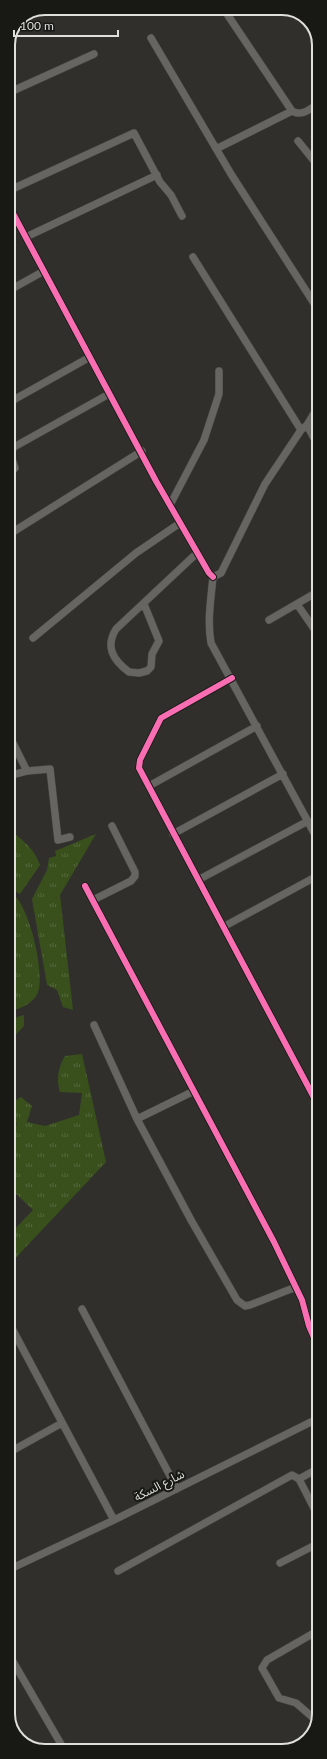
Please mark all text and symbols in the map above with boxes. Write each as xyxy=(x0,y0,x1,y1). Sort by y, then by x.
scale bar xyxy=(14,12,118,38)
text: 100 m xyxy=(20,18,54,33)
street label: شارع السكة xyxy=(131,1466,188,1506)

